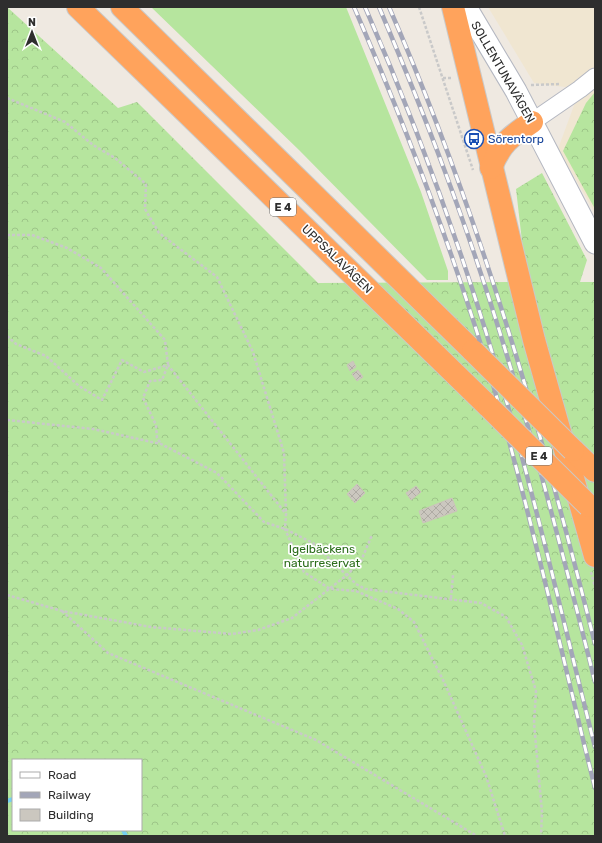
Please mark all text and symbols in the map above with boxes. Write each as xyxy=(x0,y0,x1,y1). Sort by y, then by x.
north arrow xyxy=(12,12,52,52)
text: N xyxy=(28,16,36,29)
street label: SOLLENTUNAVÄGEN xyxy=(468,19,538,125)
bus stop icon: Sörentorp xyxy=(463,128,485,150)
place label: Sörentorp xyxy=(488,132,544,146)
road number: E 4 xyxy=(270,198,296,216)
street label: UPPSALAVÄGEN xyxy=(299,222,375,296)
road number: E 4 xyxy=(526,447,552,465)
park label: Igelbäckens naturreservat xyxy=(284,542,361,570)
legend xyxy=(12,759,142,831)
text: Road xyxy=(48,768,76,782)
text: Railway xyxy=(48,788,91,802)
text: Building xyxy=(48,808,94,822)

